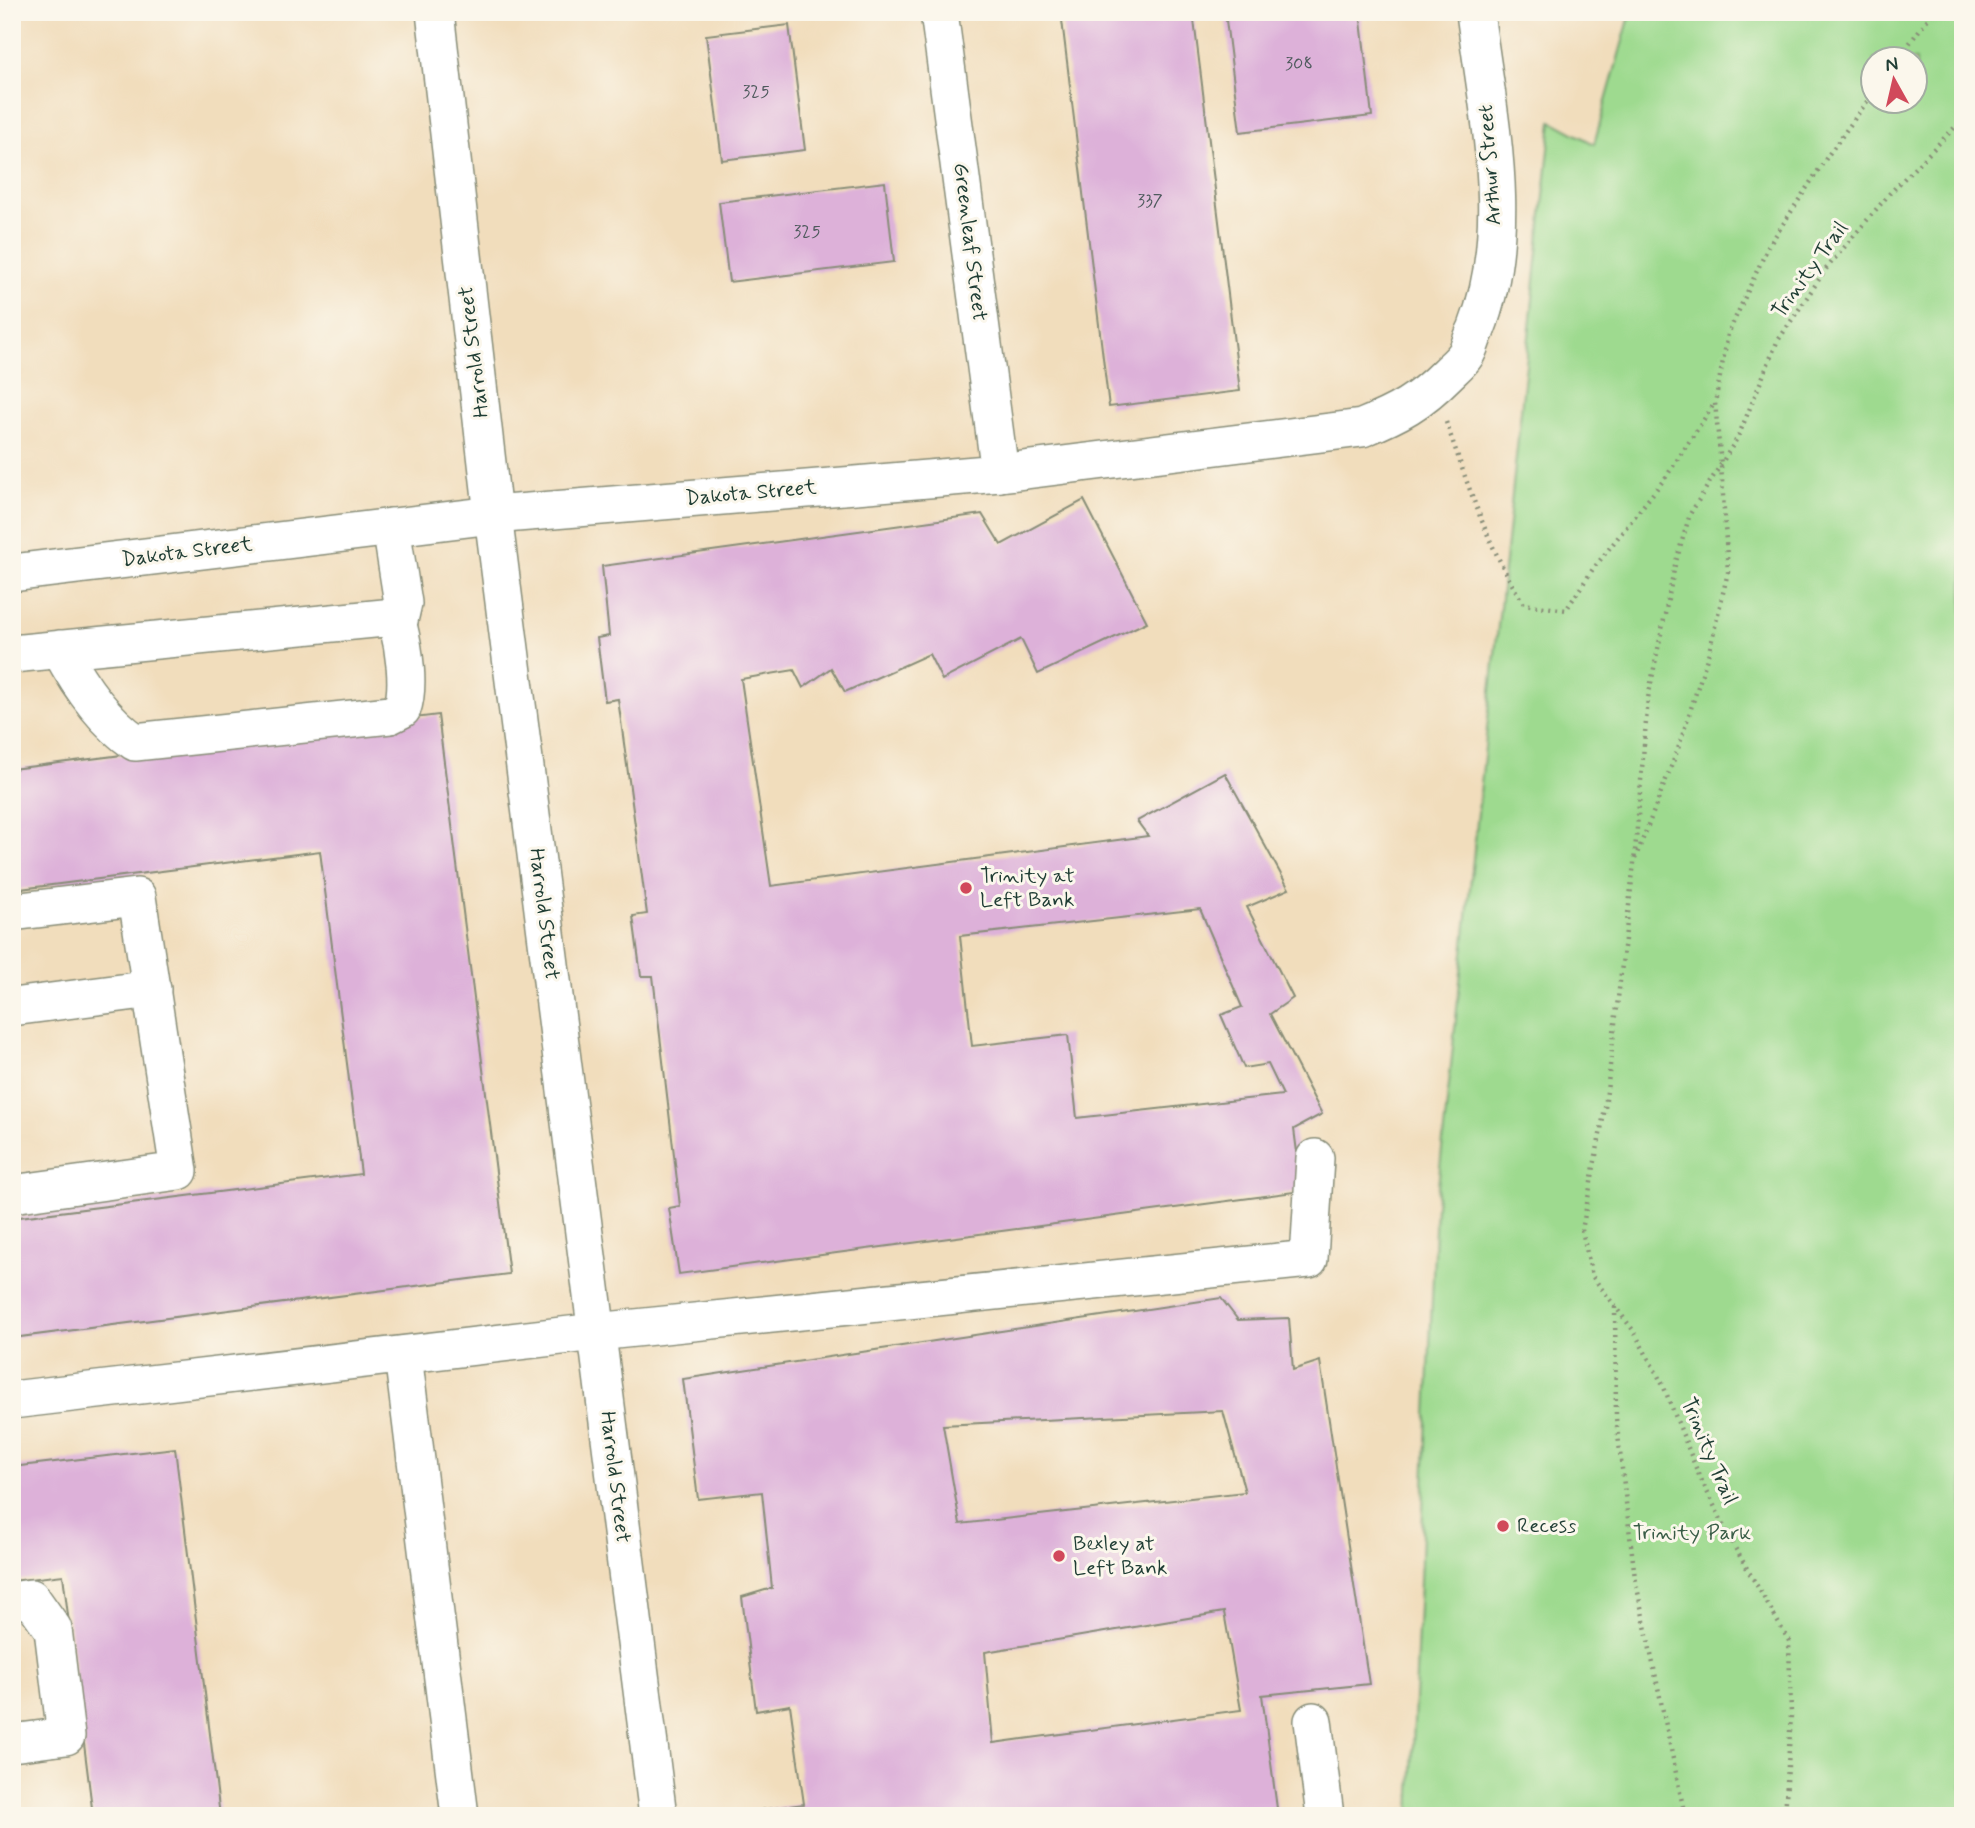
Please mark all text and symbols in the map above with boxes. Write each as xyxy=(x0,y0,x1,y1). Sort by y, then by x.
north arrow xyxy=(1860,46,1930,116)
text: N xyxy=(1884,51,1900,78)
house number: 308 xyxy=(1285,52,1313,76)
house number: 325 xyxy=(742,80,770,104)
street label: Arthur Street xyxy=(1472,103,1508,226)
street label: Greenleaf Street xyxy=(946,161,994,323)
house number: 337 xyxy=(1137,189,1163,213)
street label: Trinity Trail xyxy=(1765,216,1855,324)
house number: 325 xyxy=(793,220,821,244)
street label: Harrold Street xyxy=(452,284,496,420)
street label: Dakota Street xyxy=(684,473,818,513)
street label: Dakota Street xyxy=(120,530,255,574)
street label: Harrold Street xyxy=(522,846,566,982)
place label: Trinity at Left Bank xyxy=(980,862,1075,914)
marker: Trinity at Left Bank xyxy=(958,880,974,896)
street label: Trinity Trail xyxy=(1674,1393,1744,1509)
street label: Harrold Street xyxy=(593,1409,637,1545)
place label: Recess xyxy=(1517,1512,1576,1540)
marker: Recess xyxy=(1495,1518,1511,1534)
park label: Trinity Park xyxy=(1633,1519,1751,1547)
place label: Bexley at Left Bank xyxy=(1073,1530,1167,1582)
marker: Bexley at Left Bank xyxy=(1051,1548,1067,1564)

